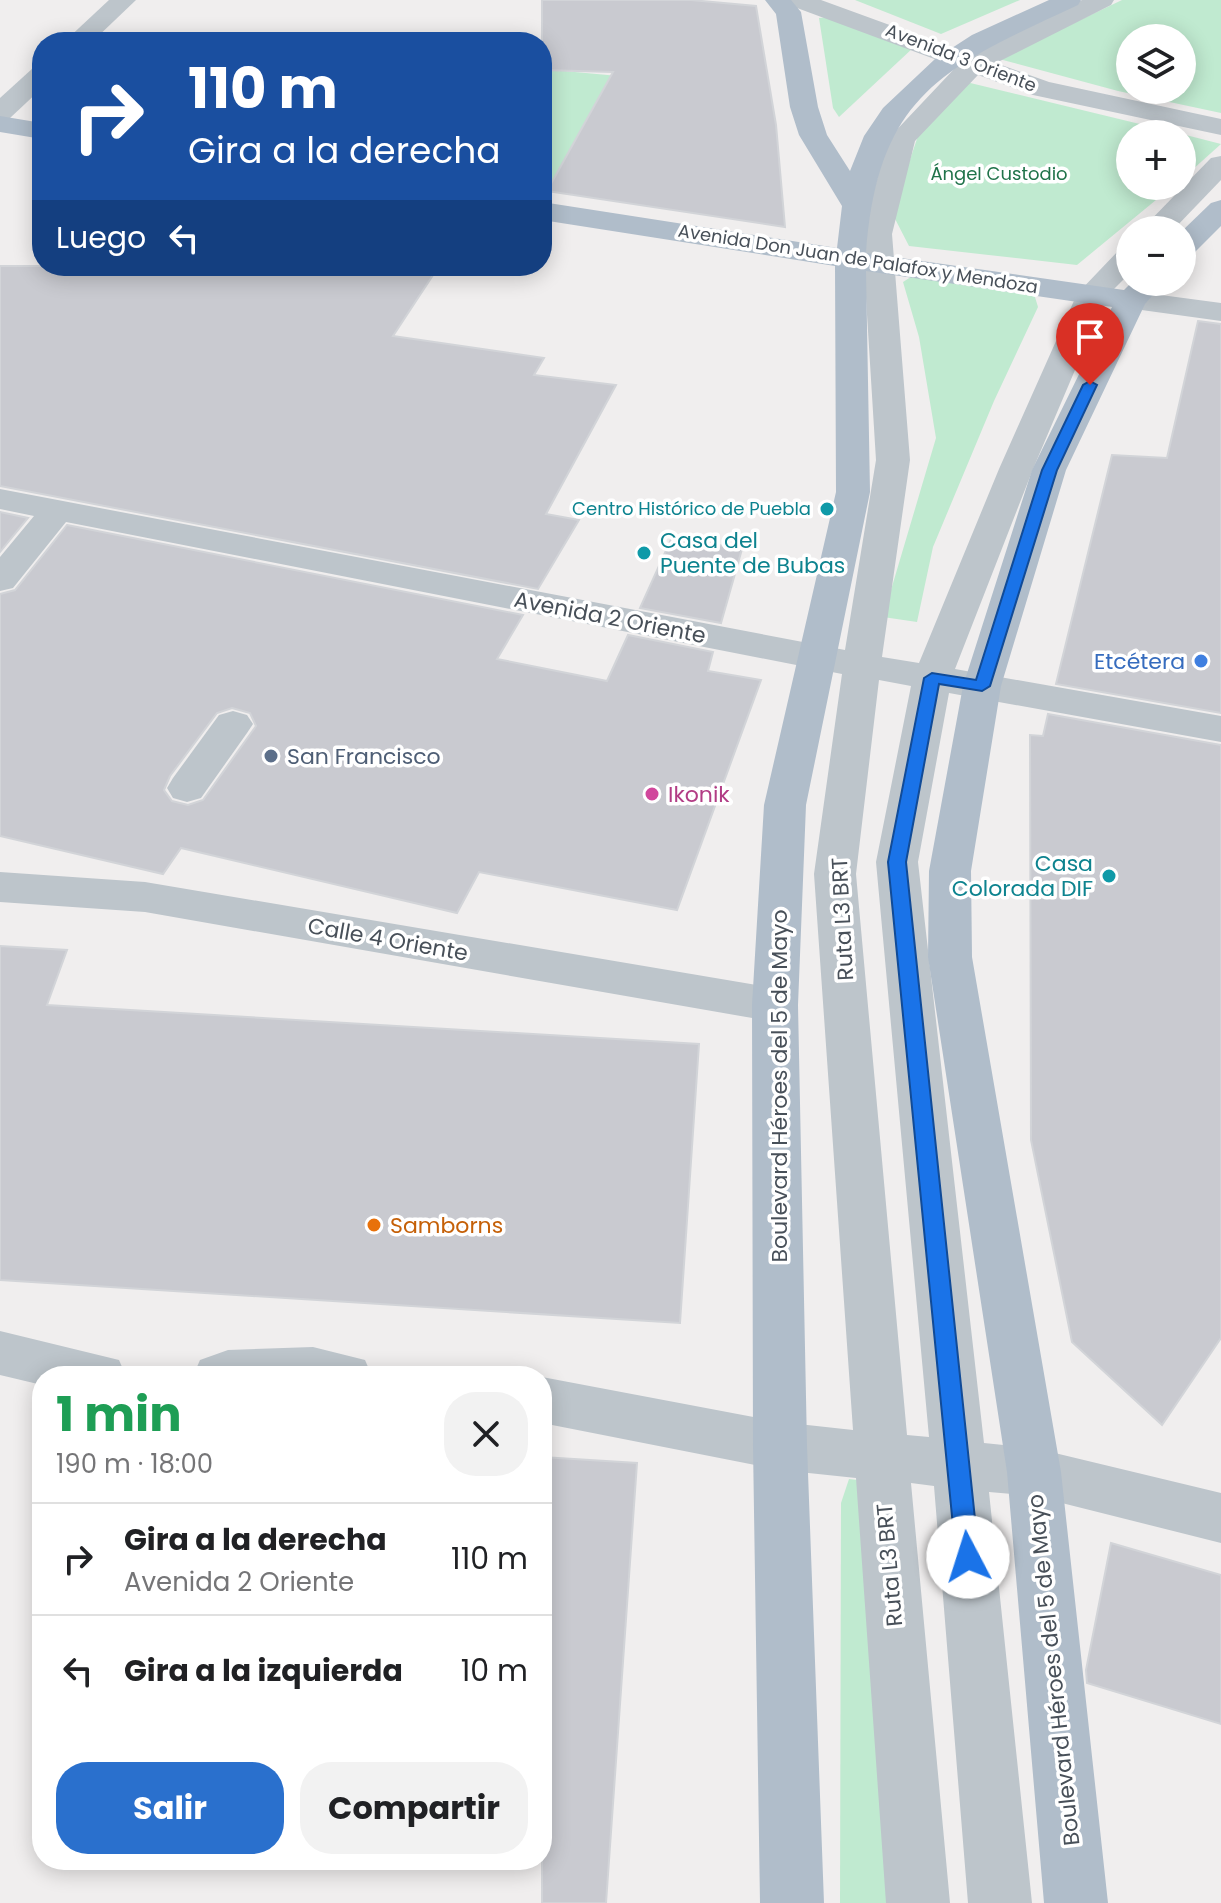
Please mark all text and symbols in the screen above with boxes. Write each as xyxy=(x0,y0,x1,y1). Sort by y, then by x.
street label: Avenida 3 Oriente xyxy=(882,17,1040,98)
map controls xyxy=(1116,24,1196,296)
button: layers xyxy=(1116,24,1196,104)
text: 110 m xyxy=(188,49,338,128)
icon: right xyxy=(56,64,160,168)
button: + xyxy=(1116,120,1196,200)
text: Gira a la derecha xyxy=(188,125,501,176)
park label: Ángel Custodio xyxy=(930,161,1068,186)
text: Luego xyxy=(56,216,146,259)
icon: left xyxy=(162,216,206,260)
button: − xyxy=(1116,216,1196,296)
street label: Avenida Don Juan de Palafox y Mendoza xyxy=(676,218,1040,299)
pin xyxy=(1056,303,1124,385)
icon: arrive xyxy=(1068,315,1112,359)
place label: Centro Histórico de Puebla xyxy=(572,496,811,521)
marker: Centro Histórico de Puebla xyxy=(818,500,836,518)
place label: Casa del Puente de Bubas xyxy=(660,525,845,581)
marker: Casa del Puente de Bubas xyxy=(635,544,653,562)
street label: Avenida 2 Oriente xyxy=(511,584,708,651)
place label: Etcétera xyxy=(1094,646,1185,677)
marker: Etcétera xyxy=(1192,652,1210,670)
place label: San Francisco xyxy=(287,741,441,772)
marker: San Francisco xyxy=(262,747,280,765)
place label: Ikonik xyxy=(668,779,730,810)
marker: Ikonik xyxy=(643,785,661,803)
place label: Casa Colorada DIF xyxy=(952,848,1093,904)
street label: Ruta L3 BRT xyxy=(824,856,861,981)
marker: Casa Colorada DIF xyxy=(1100,867,1118,885)
street label: Boulevard Héroes del 5 de Mayo xyxy=(764,909,795,1263)
street label: Calle 4 Oriente xyxy=(305,910,470,969)
place label: Samborns xyxy=(390,1210,503,1241)
marker: Samborns xyxy=(365,1216,383,1234)
text: 1 min xyxy=(56,1381,182,1448)
button: close xyxy=(444,1392,528,1476)
text: 190 m · 18:00 xyxy=(56,1446,213,1482)
street label: Boulevard Héroes del 5 de Mayo xyxy=(1020,1493,1087,1847)
street label: Ruta L3 BRT xyxy=(869,1502,910,1628)
position arrow xyxy=(926,1515,1010,1599)
text: Gira a la derecha xyxy=(124,1518,387,1561)
icon: right xyxy=(56,1537,100,1581)
text: 110 m xyxy=(451,1537,528,1580)
text: Avenida 2 Oriente xyxy=(124,1564,354,1600)
icon: left xyxy=(56,1649,100,1693)
text: Gira a la izquierda xyxy=(124,1649,403,1692)
text: 10 m xyxy=(461,1649,528,1692)
button: Salir xyxy=(56,1762,284,1854)
button: Compartir xyxy=(300,1762,528,1854)

